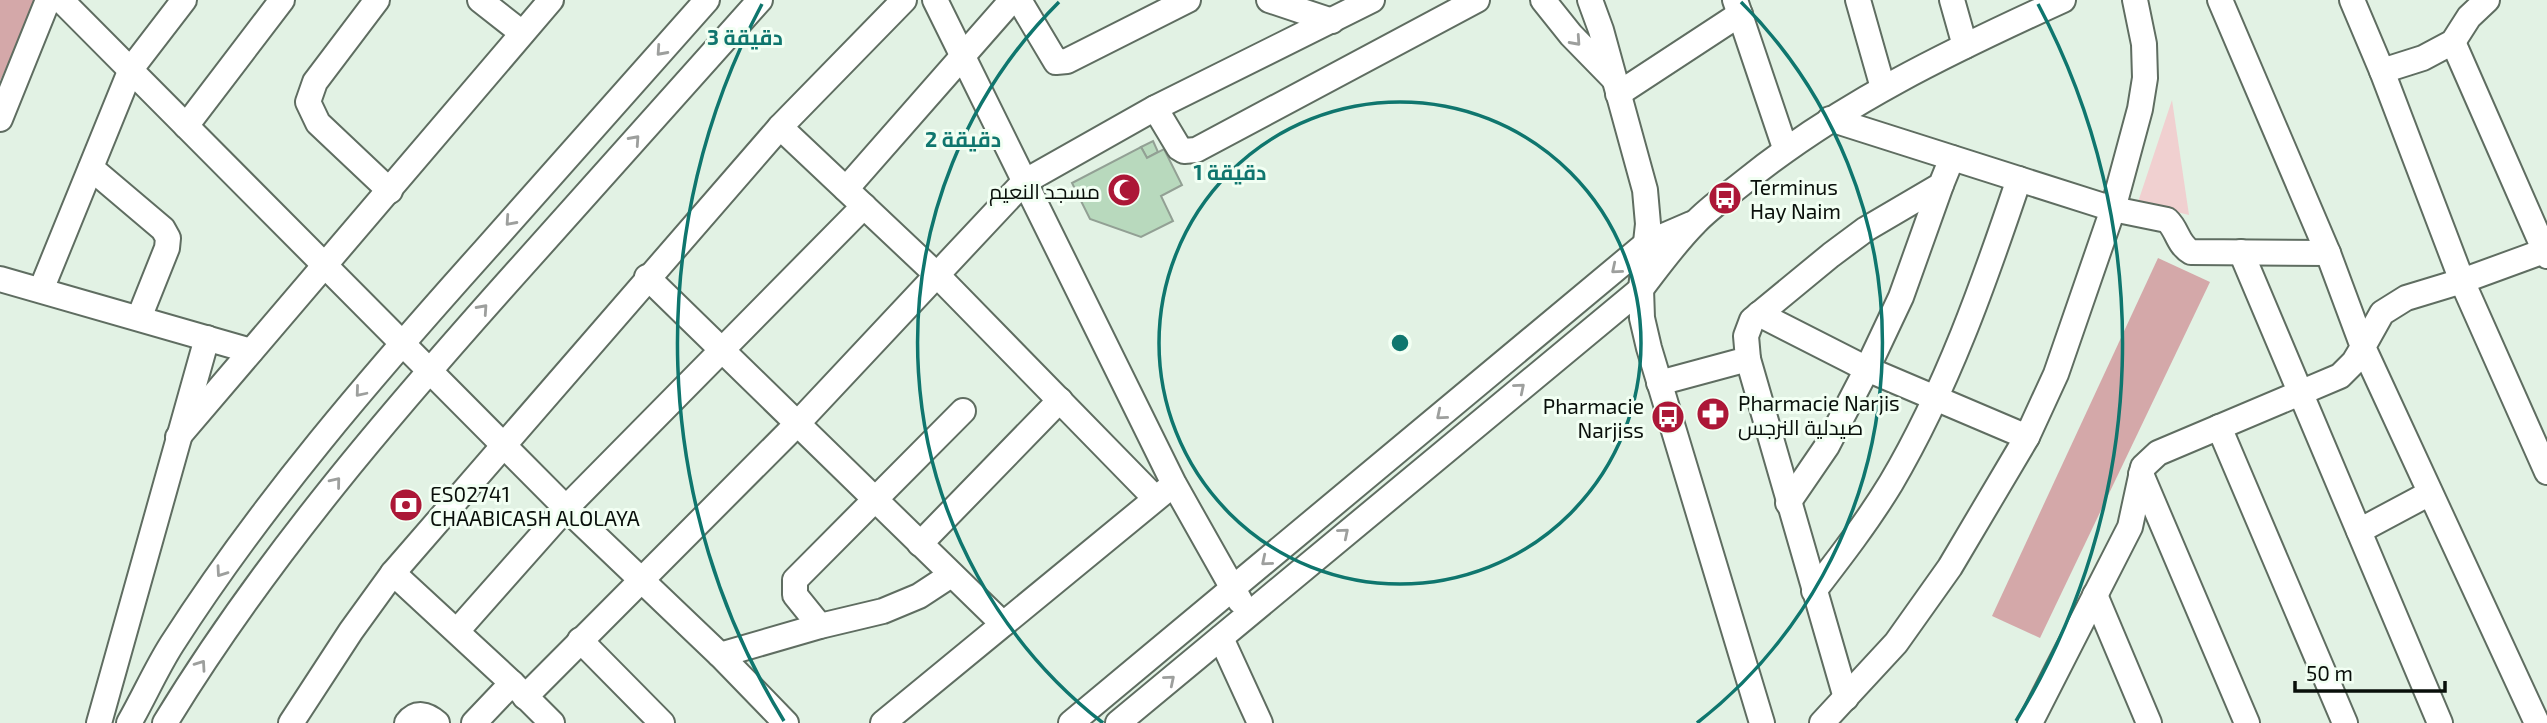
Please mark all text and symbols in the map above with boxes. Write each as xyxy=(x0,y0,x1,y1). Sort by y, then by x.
text: 3 دقيقة xyxy=(707,24,783,50)
one-way arrow xyxy=(1568,33,1580,46)
one-way arrow xyxy=(657,43,669,56)
text: 2 دقيقة xyxy=(925,126,1001,152)
one-way arrow xyxy=(627,135,639,148)
text: 1 دقيقة xyxy=(1194,159,1266,185)
mosque icon: مسجد النعيم xyxy=(1105,171,1143,209)
place label: Terminus Hay Naim xyxy=(1750,174,1841,223)
place label: مسجد النعيم xyxy=(989,178,1100,206)
bus stop icon: Terminus Hay Naim xyxy=(1706,179,1744,217)
one-way arrow xyxy=(506,213,518,226)
one-way arrow xyxy=(1611,261,1624,273)
one-way arrow xyxy=(475,304,487,317)
centre of rings xyxy=(1388,331,1412,355)
one-way arrow xyxy=(1512,384,1525,397)
one-way arrow xyxy=(356,385,369,397)
place label: Pharmacie Narjis صيدلية النرجس xyxy=(1738,390,1900,441)
place label: Pharmacie Narjiss xyxy=(1543,393,1644,443)
pharmacy icon: Pharmacie Narjis صيدلية النرجس xyxy=(1694,395,1732,433)
bus stop icon: Pharmacie Narjiss xyxy=(1649,398,1687,436)
one-way arrow xyxy=(1436,407,1449,419)
one-way arrow xyxy=(328,478,341,490)
place label: ES02741 CHAABICASH ALOLAYA xyxy=(430,481,640,530)
bank icon: ES02741 CHAABICASH ALOLAYA xyxy=(387,486,425,524)
one-way arrow xyxy=(1336,529,1349,541)
one-way arrow xyxy=(1262,552,1274,565)
one-way arrow xyxy=(217,564,229,577)
scale bar xyxy=(2295,650,2446,694)
one-way arrow xyxy=(193,660,205,673)
text: 50 m xyxy=(2306,660,2353,685)
one-way arrow xyxy=(1163,675,1175,688)

